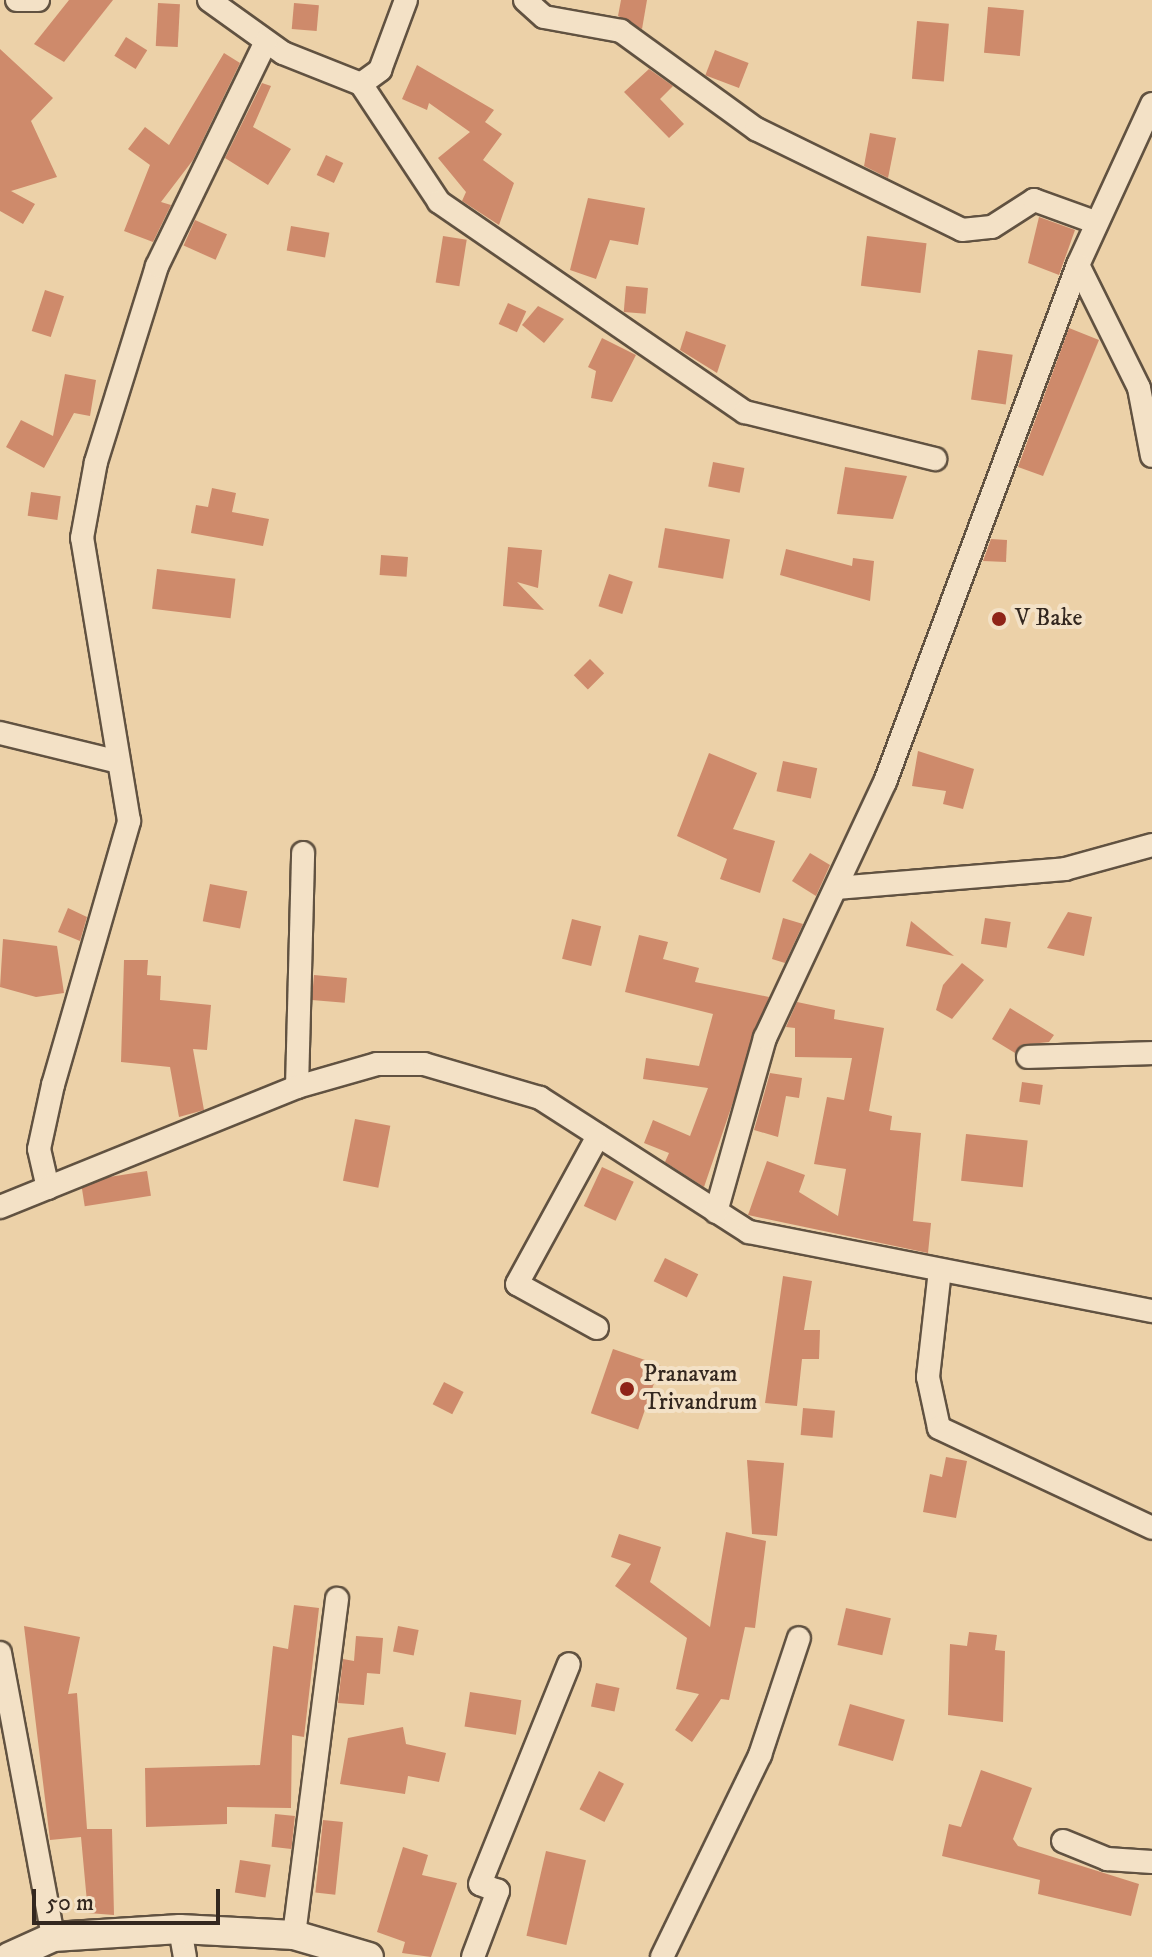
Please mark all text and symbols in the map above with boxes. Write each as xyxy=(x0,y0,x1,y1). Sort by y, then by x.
place label: V Bake xyxy=(1015,605,1082,633)
marker: V Bake xyxy=(990,610,1008,628)
place label: Pranavam Trivandrum xyxy=(643,1361,758,1417)
marker: Pranavam Trivandrum xyxy=(618,1380,636,1398)
scale bar xyxy=(36,1873,224,1923)
text: 50 m xyxy=(46,1888,94,1918)

